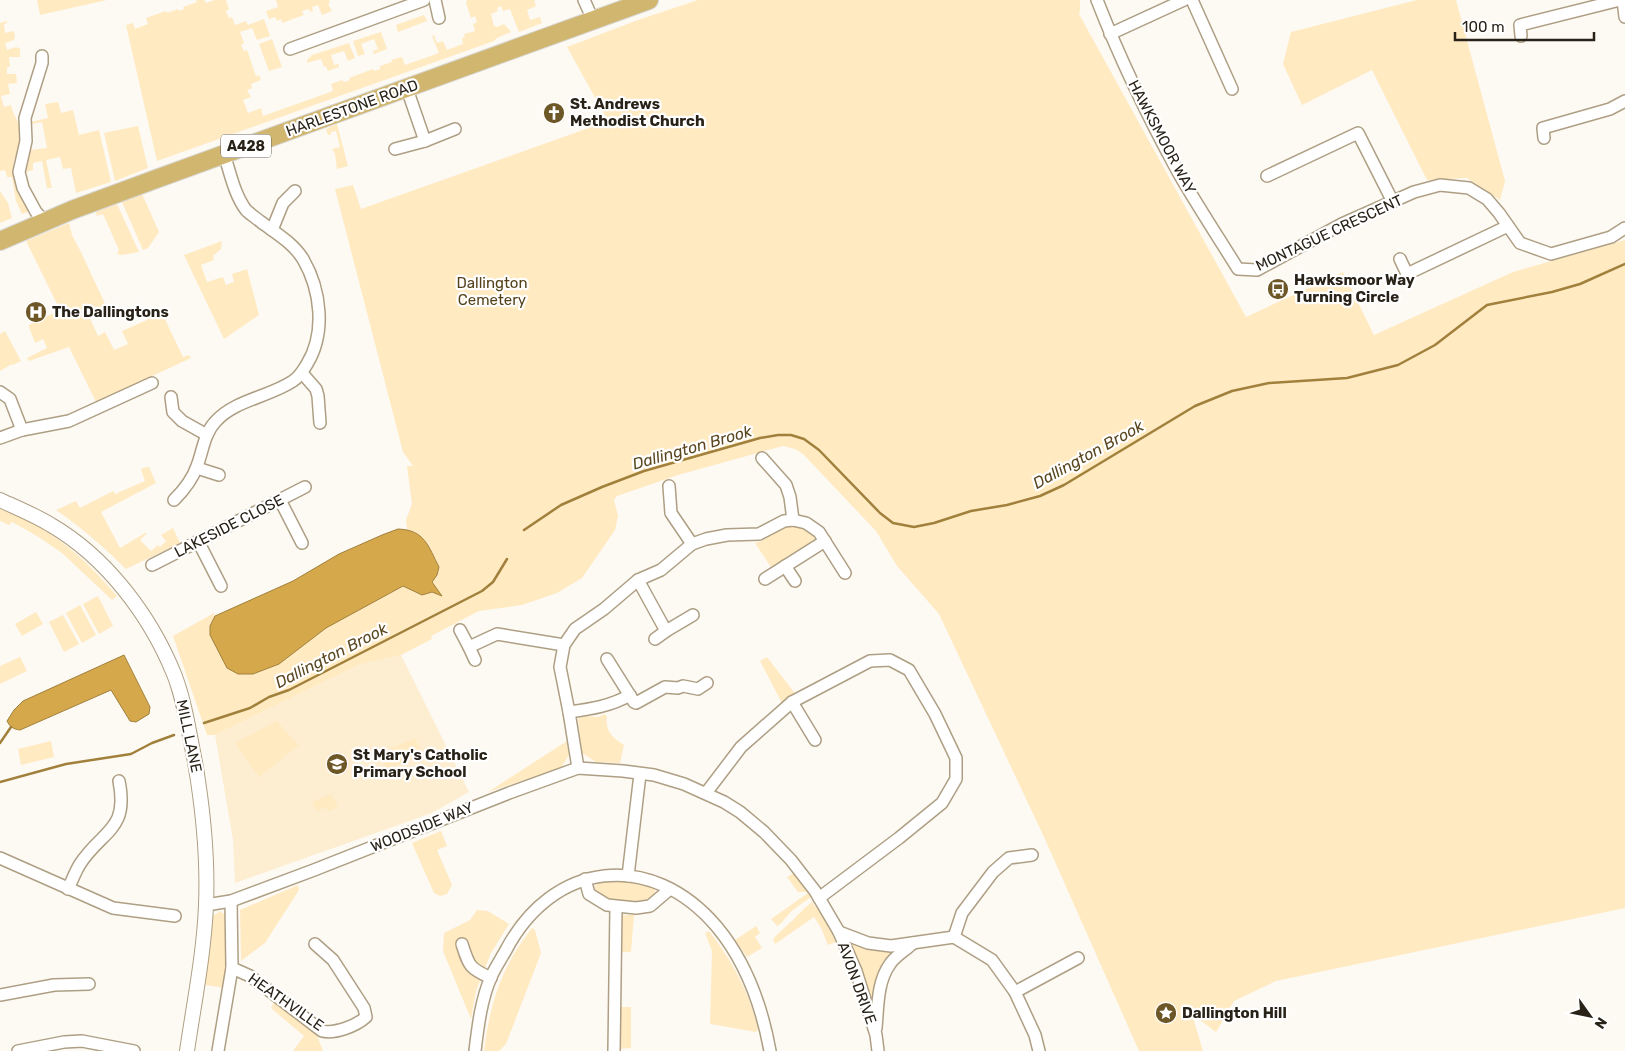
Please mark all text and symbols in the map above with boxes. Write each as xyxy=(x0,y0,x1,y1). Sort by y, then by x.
scale bar xyxy=(1455,10,1594,42)
text: 100 m xyxy=(1462,18,1504,36)
street label: HARLESTONE ROAD xyxy=(283,76,421,140)
street label: HAWKSMOOR WAY xyxy=(1124,77,1200,197)
place label: St. Andrews Methodist Church xyxy=(570,95,705,130)
church icon: St. Andrews Methodist Church xyxy=(542,101,566,125)
road number: A428 xyxy=(221,134,271,158)
street label: MONTAGUE CRESCENT xyxy=(1253,191,1406,275)
place label: Hawksmoor Way Turning Circle xyxy=(1294,271,1415,306)
park label: Dallington Cemetery xyxy=(456,274,528,309)
bus stop icon: Hawksmoor Way Turning Circle xyxy=(1266,277,1290,301)
hospital icon: The Dallingtons xyxy=(24,300,48,324)
place label: The Dallingtons xyxy=(52,303,169,321)
water label: Dallington Brook xyxy=(1030,416,1148,493)
water label: Dallington Brook xyxy=(630,421,755,474)
street label: LAKESIDE CLOSE xyxy=(171,491,287,561)
water label: Dallington Brook xyxy=(272,619,391,692)
street label: MILL LANE xyxy=(172,698,206,774)
place label: St Mary's Catholic Primary School xyxy=(353,746,488,781)
school or university icon: St Mary's Catholic Primary School xyxy=(325,752,349,776)
street label: WOODSIDE WAY xyxy=(368,798,476,856)
street label: AVON DRIVE xyxy=(834,939,880,1027)
street label: HEATHVILLE xyxy=(245,969,327,1035)
north arrow xyxy=(1565,991,1615,1041)
place icon: Dallington Hill xyxy=(1154,1001,1178,1025)
place label: Dallington Hill xyxy=(1182,1004,1287,1022)
text: N xyxy=(1591,1014,1610,1032)

